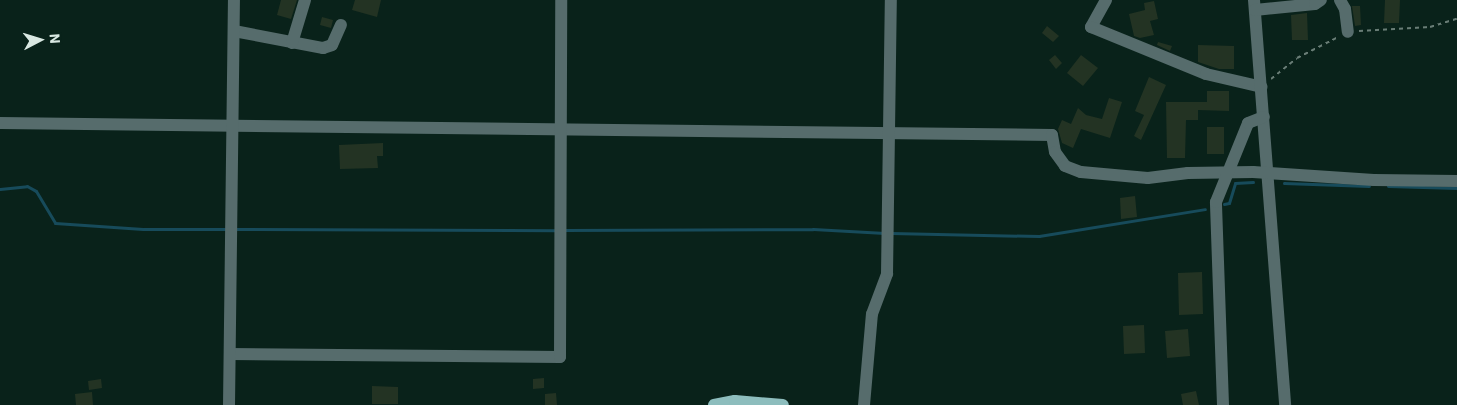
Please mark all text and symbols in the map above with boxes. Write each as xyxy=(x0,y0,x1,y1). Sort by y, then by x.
north arrow xyxy=(15,15,65,65)
text: N xyxy=(46,33,64,45)

